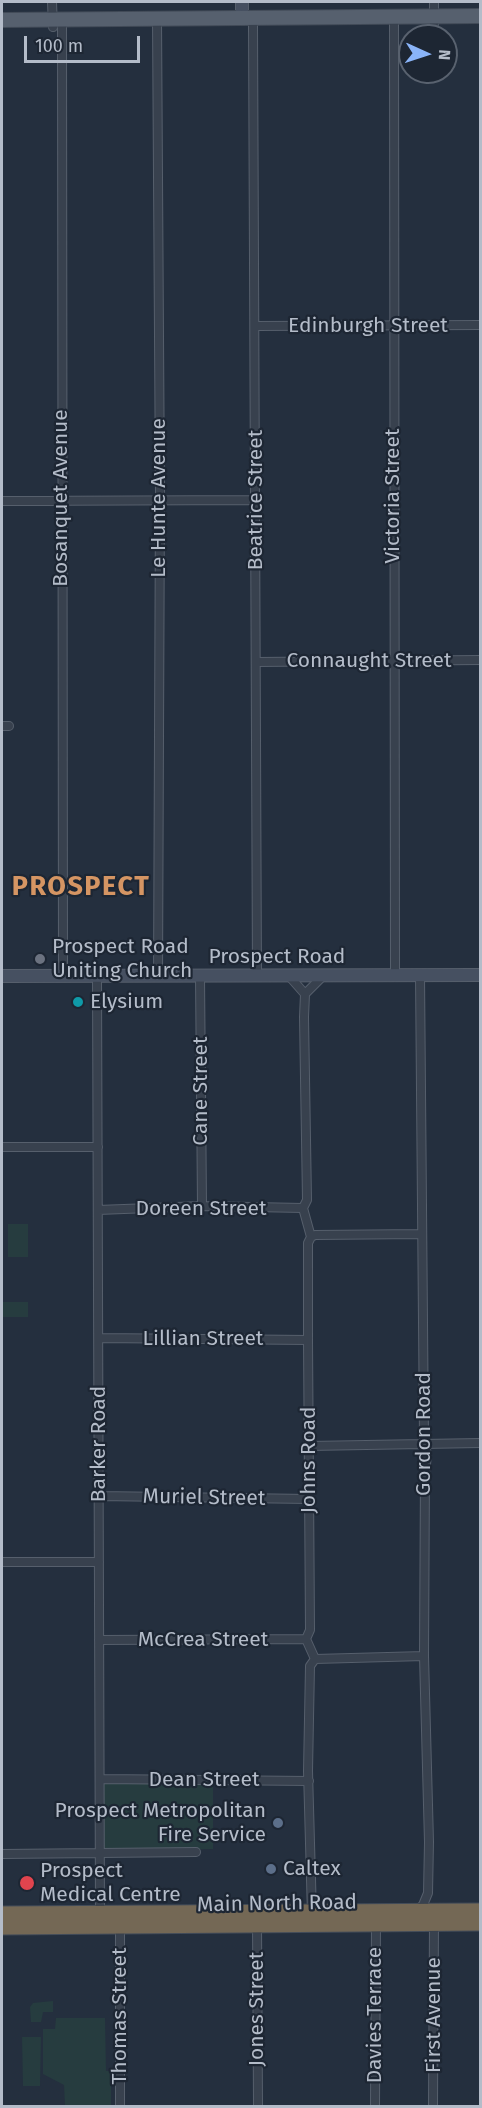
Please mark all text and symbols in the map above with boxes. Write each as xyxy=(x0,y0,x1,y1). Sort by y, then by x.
scale bar xyxy=(27,24,142,62)
north arrow xyxy=(398,24,458,84)
text: 100 m xyxy=(35,35,83,57)
text: N xyxy=(435,49,454,61)
street label: Edinburgh Street xyxy=(288,313,448,339)
street label: Bosanquet Avenue xyxy=(48,409,74,587)
street label: Le Hunte Avenue xyxy=(146,418,172,578)
street label: Victoria Street xyxy=(380,428,406,564)
street label: Beatrice Street xyxy=(243,430,269,570)
street label: Connaught Street xyxy=(286,648,452,674)
district label: PROSPECT xyxy=(12,871,150,903)
place label: Prospect Road Uniting Church xyxy=(52,934,192,984)
street label: Prospect Road xyxy=(209,944,345,970)
marker: Prospect Road Uniting Church xyxy=(33,952,47,966)
place label: Elysium xyxy=(90,989,163,1015)
marker: Elysium xyxy=(71,995,85,1009)
street label: Cane Street xyxy=(188,1036,214,1146)
street label: Doreen Street xyxy=(136,1196,266,1222)
street label: Lillian Street xyxy=(143,1326,263,1352)
street label: Gordon Road xyxy=(411,1372,437,1496)
street label: Barker Road xyxy=(86,1386,112,1502)
street label: Johns Road xyxy=(296,1406,322,1514)
street label: Muriel Street xyxy=(142,1484,266,1512)
street label: McCrea Street xyxy=(138,1627,268,1653)
street label: Dean Street xyxy=(148,1767,260,1793)
place label: Prospect Metropolitan Fire Service xyxy=(54,1798,266,1848)
marker: Prospect Metropolitan Fire Service xyxy=(271,1816,285,1830)
place label: Caltex xyxy=(283,1856,341,1882)
place label: Prospect Medical Centre xyxy=(40,1858,181,1908)
marker: Caltex xyxy=(264,1862,278,1876)
marker: Prospect Medical Centre xyxy=(18,1874,36,1892)
street label: Main North Road xyxy=(197,1890,357,1918)
street label: Davies Terrace xyxy=(362,1947,388,2083)
street label: Thomas Street xyxy=(107,1948,133,2084)
street label: Jones Street xyxy=(244,1952,270,2066)
street label: First Avenue xyxy=(421,1957,447,2073)

